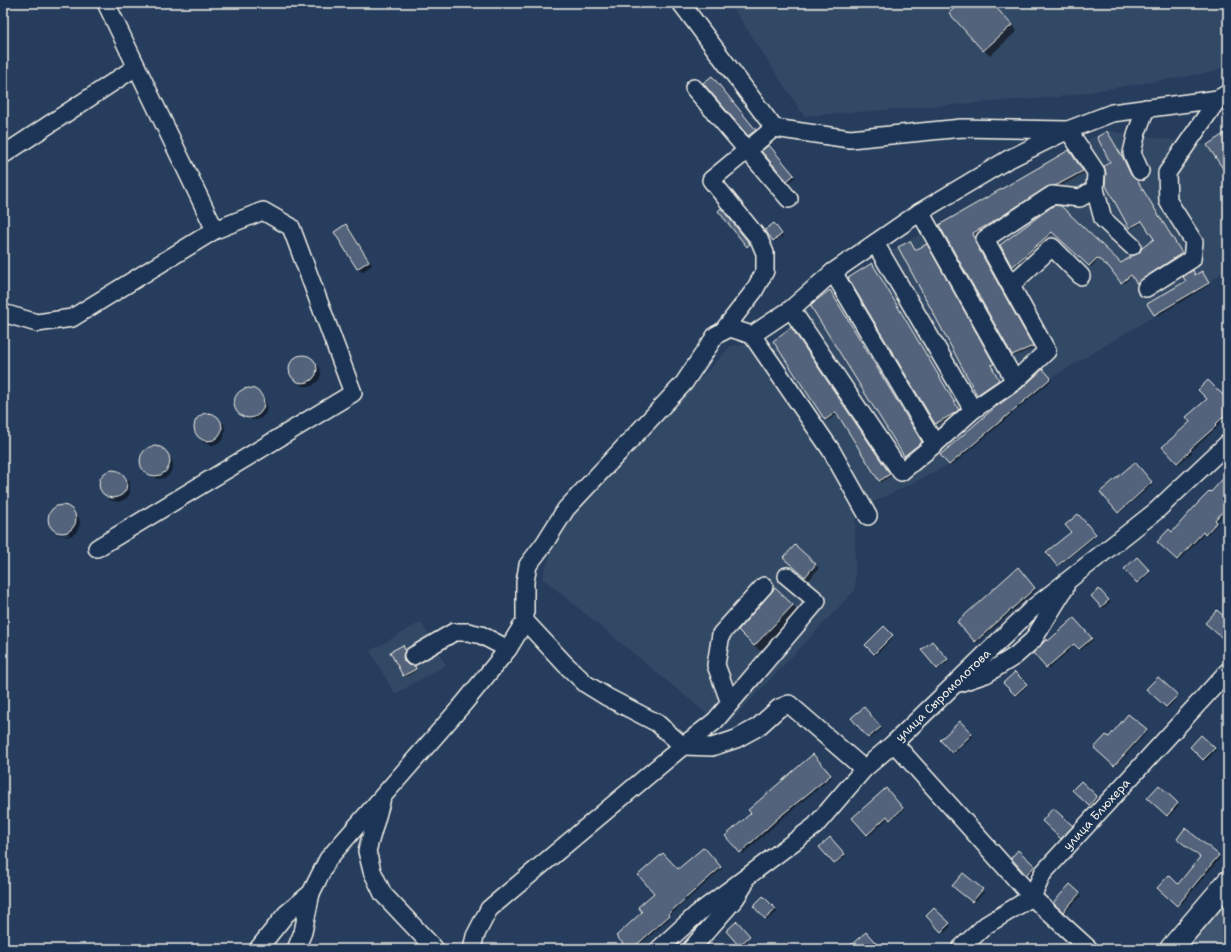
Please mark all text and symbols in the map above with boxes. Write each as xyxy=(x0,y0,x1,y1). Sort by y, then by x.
street label: улица Сыромолотова xyxy=(892,645,995,745)
street label: улица Блюхера xyxy=(1060,775,1134,854)

